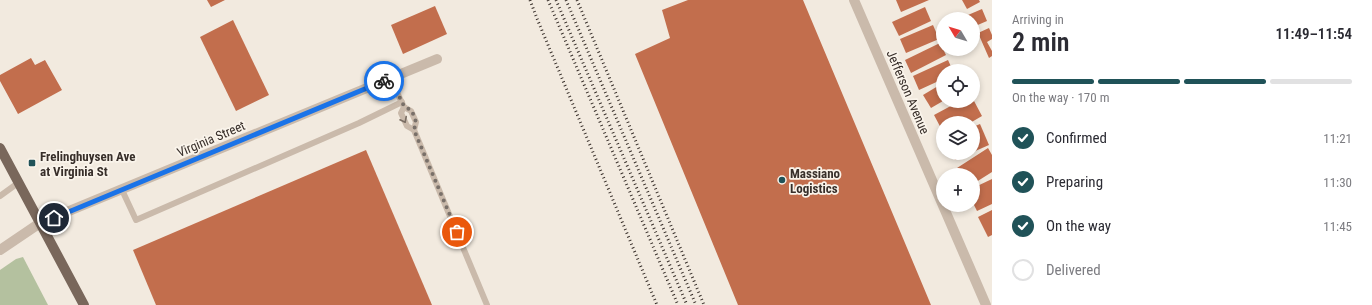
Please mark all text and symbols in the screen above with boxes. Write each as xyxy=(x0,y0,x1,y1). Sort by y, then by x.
north arrow xyxy=(936,12,980,56)
map controls xyxy=(936,12,980,212)
text: Arriving in xyxy=(1012,12,1064,27)
text: 11:49–11:54 xyxy=(1275,25,1352,43)
text: 2 min xyxy=(1012,27,1070,57)
street label: Jefferson Avenue xyxy=(884,48,932,136)
courier xyxy=(364,61,404,101)
button: locate xyxy=(936,64,980,108)
icon: bike xyxy=(373,70,395,92)
text: On the way · 170 m xyxy=(1012,90,1109,105)
one-way arrow xyxy=(399,116,407,123)
button: layers xyxy=(936,116,980,160)
street label: Virginia Street xyxy=(175,118,247,160)
icon: check xyxy=(1012,127,1034,149)
text: Confirmed xyxy=(1046,129,1107,147)
text: 11:21 xyxy=(1323,131,1352,146)
place label: Frelinghuysen Ave at Virginia St xyxy=(40,149,135,179)
marker: Frelinghuysen Ave at Virginia St xyxy=(27,158,37,168)
place label: Massiano Logistics xyxy=(790,166,841,196)
button: + xyxy=(936,168,980,212)
icon: check xyxy=(1012,171,1034,193)
text: Preparing xyxy=(1046,173,1103,191)
marker: Massiano Logistics xyxy=(777,175,787,185)
text: 11:30 xyxy=(1323,175,1352,190)
pin xyxy=(37,201,71,235)
icon: home xyxy=(43,207,65,229)
pin xyxy=(440,215,474,249)
icon: check xyxy=(1012,215,1034,237)
text: On the way xyxy=(1046,217,1111,235)
text: 11:45 xyxy=(1323,219,1352,234)
icon: bag xyxy=(446,221,468,243)
text: Delivered xyxy=(1046,261,1101,279)

